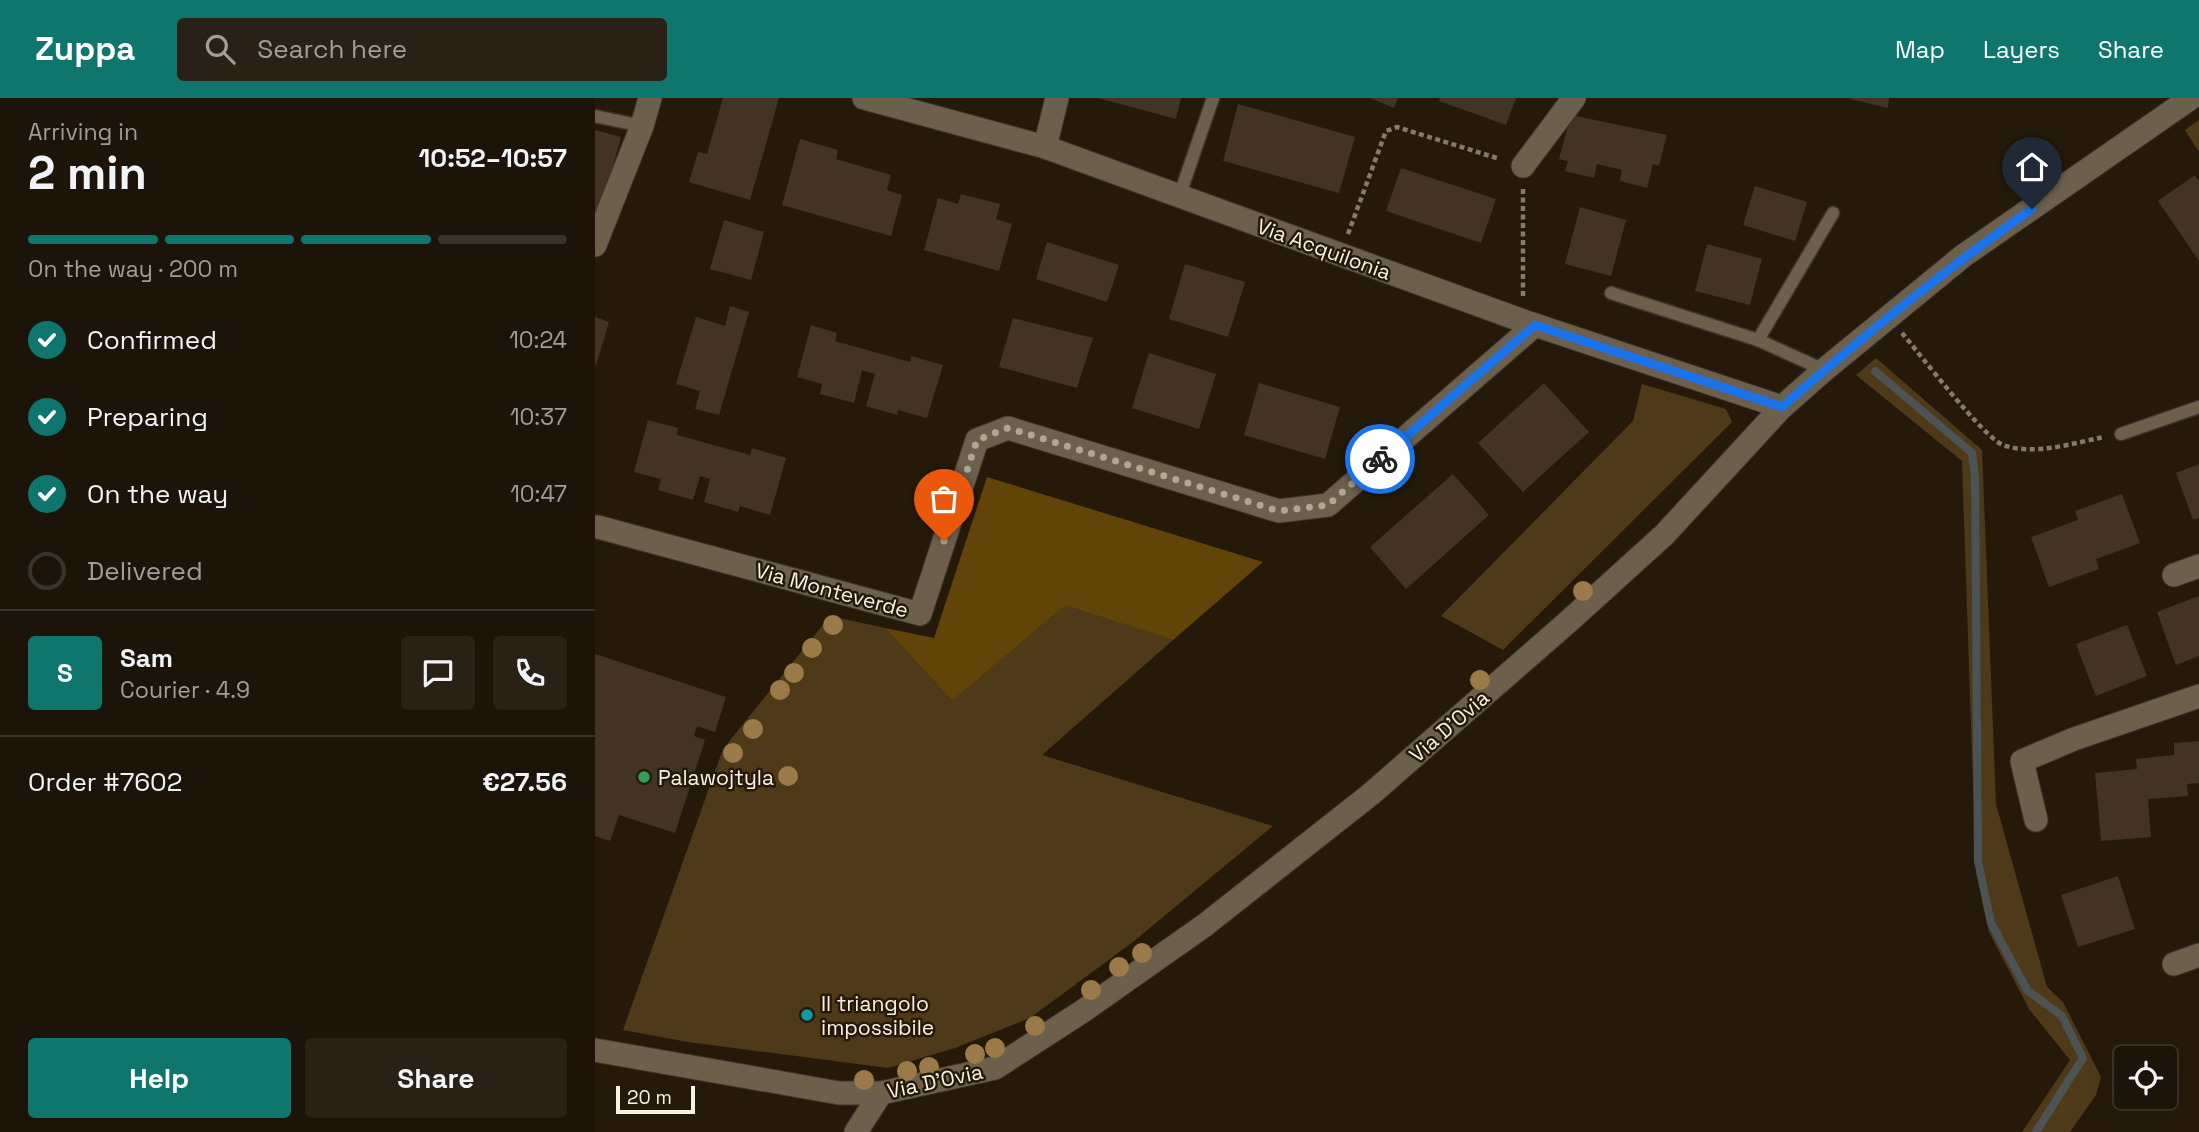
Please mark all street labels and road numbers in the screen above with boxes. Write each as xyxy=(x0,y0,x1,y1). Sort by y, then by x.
street label: Via Acquilonia xyxy=(1253,212,1395,286)
street label: Via Monteverde xyxy=(752,557,912,623)
street label: Via D'Ovia xyxy=(1404,684,1494,768)
street label: Via D'Ovia xyxy=(885,1058,985,1104)

